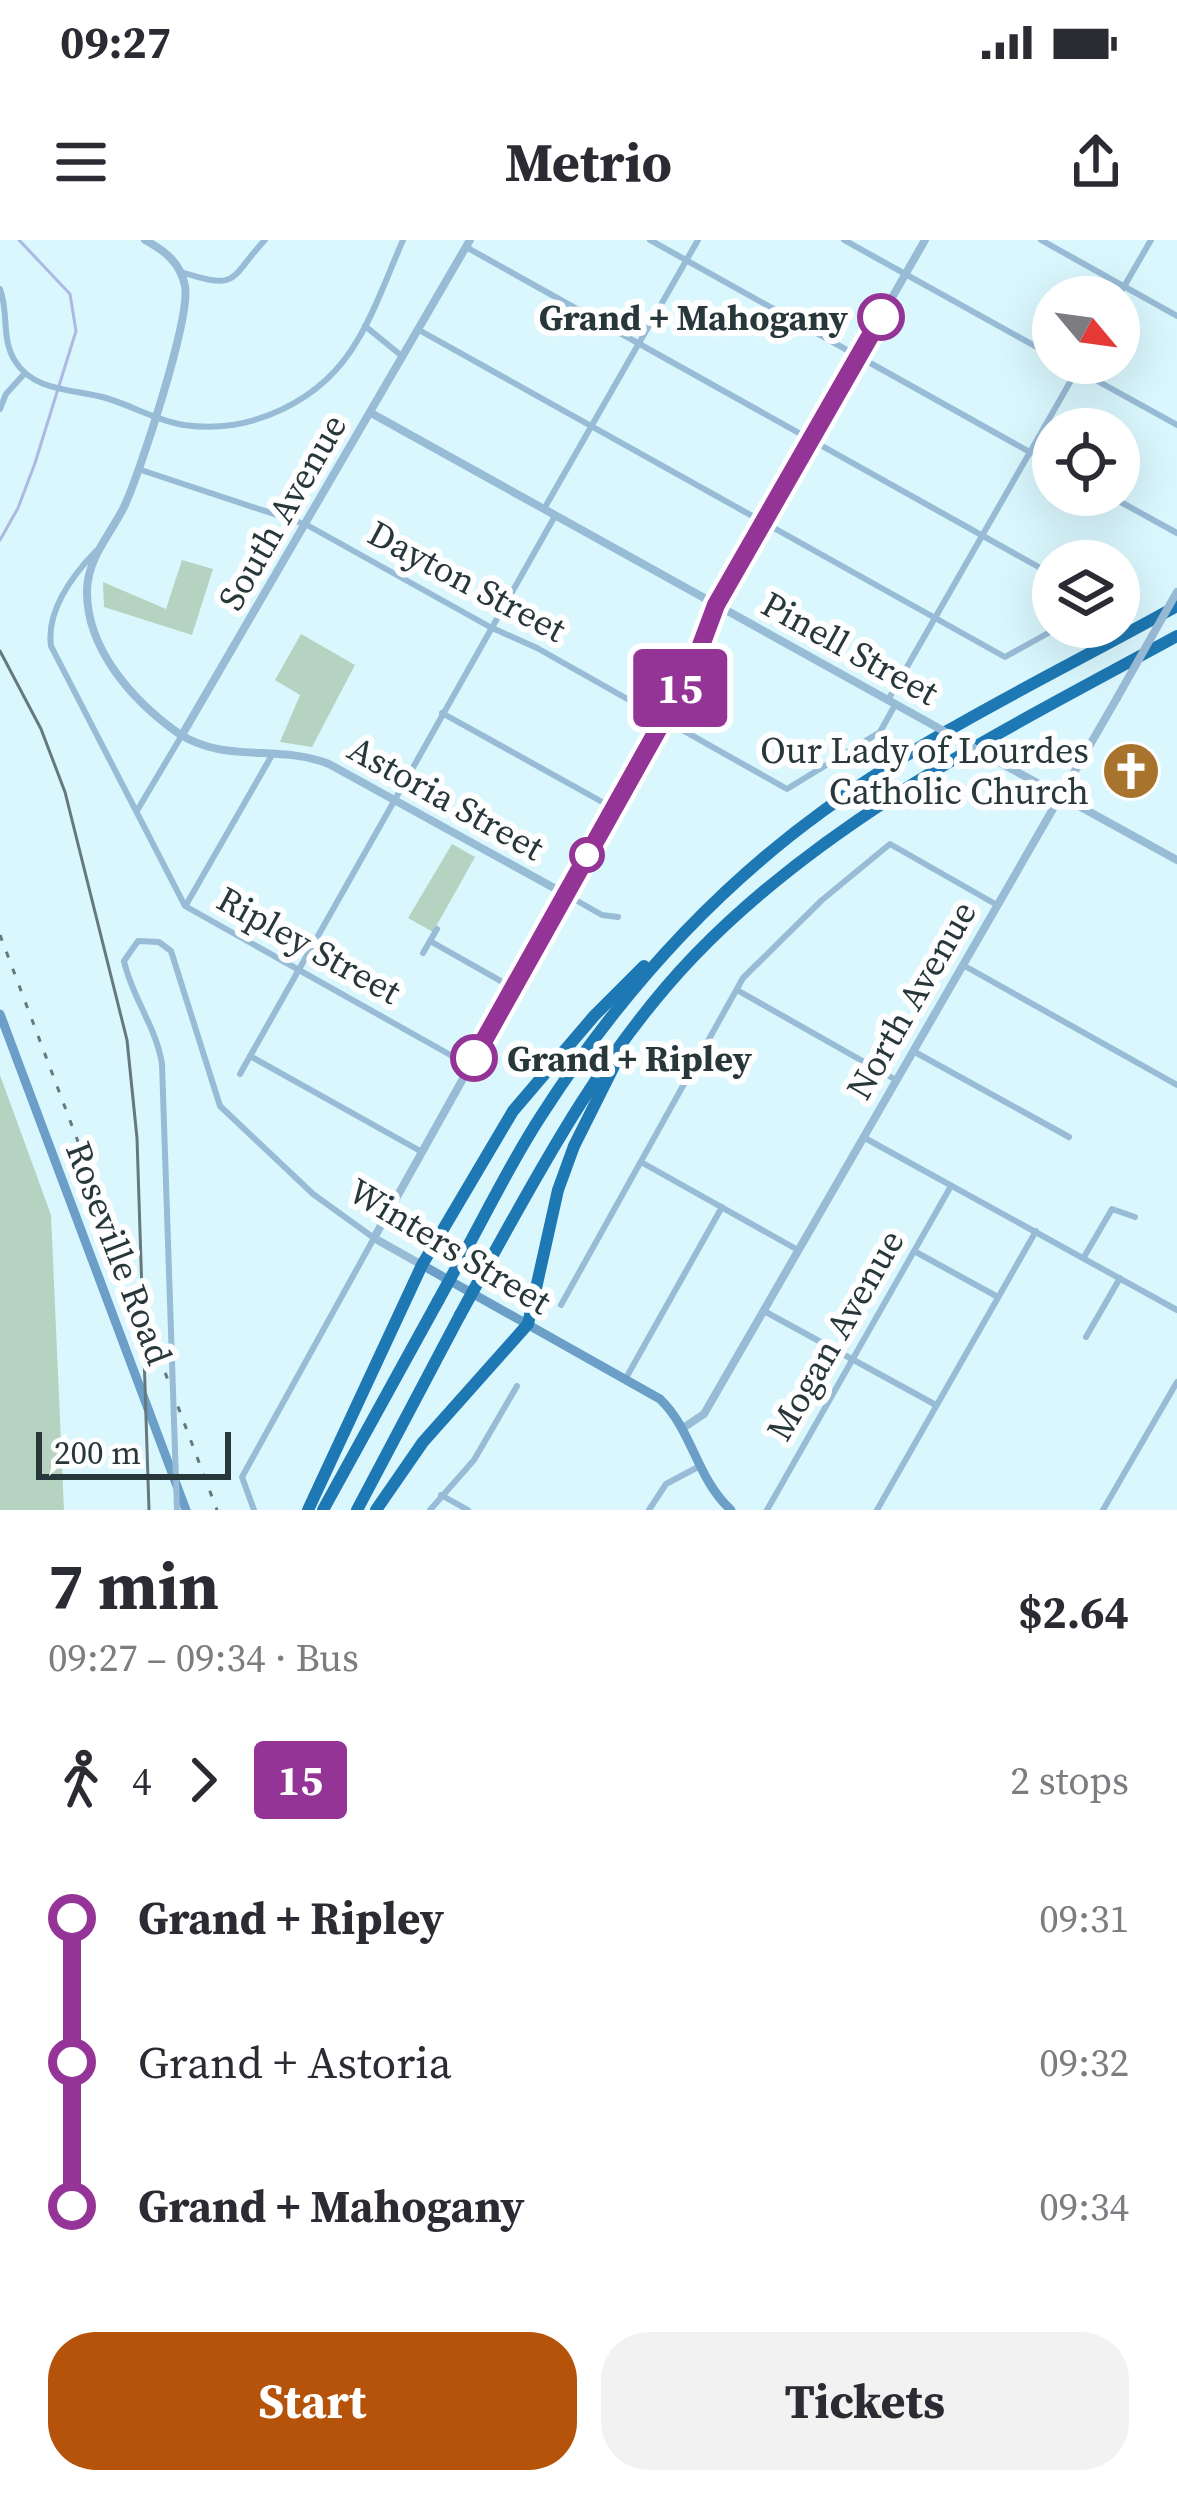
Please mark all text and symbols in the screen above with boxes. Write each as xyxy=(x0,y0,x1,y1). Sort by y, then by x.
text: 09:27 xyxy=(60,11,171,73)
text: Metrio xyxy=(505,125,672,199)
icon: menu xyxy=(48,129,114,195)
icon: share xyxy=(1063,129,1129,195)
north arrow xyxy=(1032,276,1140,384)
map controls xyxy=(1032,276,1140,648)
place label: Grand + Mahogany xyxy=(539,293,849,342)
marker: Grand + Mahogany xyxy=(859,295,903,339)
street label: South Avenue xyxy=(206,405,358,619)
button: locate xyxy=(1032,408,1140,516)
street label: Dayton Street xyxy=(360,508,575,654)
button: layers xyxy=(1032,540,1140,648)
street label: Pinell Street xyxy=(753,579,947,717)
line badge: 15 xyxy=(626,649,734,727)
text: 15 xyxy=(657,659,703,717)
street label: Astoria Street xyxy=(339,724,553,872)
place label: Our Lady of Lourdes Catholic Church xyxy=(760,726,1089,816)
church icon: Our Lady of Lourdes Catholic Church xyxy=(1100,740,1162,802)
unlabelled marker xyxy=(571,839,603,871)
street label: Ripley Street xyxy=(208,874,410,1016)
street label: North Avenue xyxy=(834,892,988,1108)
place label: Grand + Ripley xyxy=(507,1034,753,1083)
marker: Grand + Ripley xyxy=(452,1036,496,1080)
street label: Roseville Road xyxy=(54,1134,184,1372)
street label: Winters Street xyxy=(340,1166,561,1326)
street label: Mogan Avenue xyxy=(755,1221,915,1449)
scale bar xyxy=(36,1426,231,1479)
text: 200 m xyxy=(54,1430,141,1475)
text: 7 min xyxy=(48,1541,219,1631)
text: $2.64 xyxy=(1018,1581,1129,1643)
text: 09:27 – 09:34 · Bus xyxy=(48,1631,359,1684)
icon: walk xyxy=(48,1747,114,1813)
icon: forward xyxy=(170,1747,236,1813)
text: 15 xyxy=(278,1751,323,1809)
text: 4 xyxy=(132,1754,152,1807)
text: 2 stops xyxy=(1010,1754,1129,1807)
text: Grand + Ripley xyxy=(138,1887,444,1949)
text: 09:31 xyxy=(1039,1892,1129,1945)
text: Grand + Astoria xyxy=(138,2031,452,2093)
text: 09:32 xyxy=(1039,2036,1129,2089)
text: Grand + Mahogany xyxy=(138,2175,525,2237)
text: 09:34 xyxy=(1039,2180,1129,2233)
button: Start xyxy=(48,2332,577,2470)
button: Tickets xyxy=(601,2332,1129,2470)

